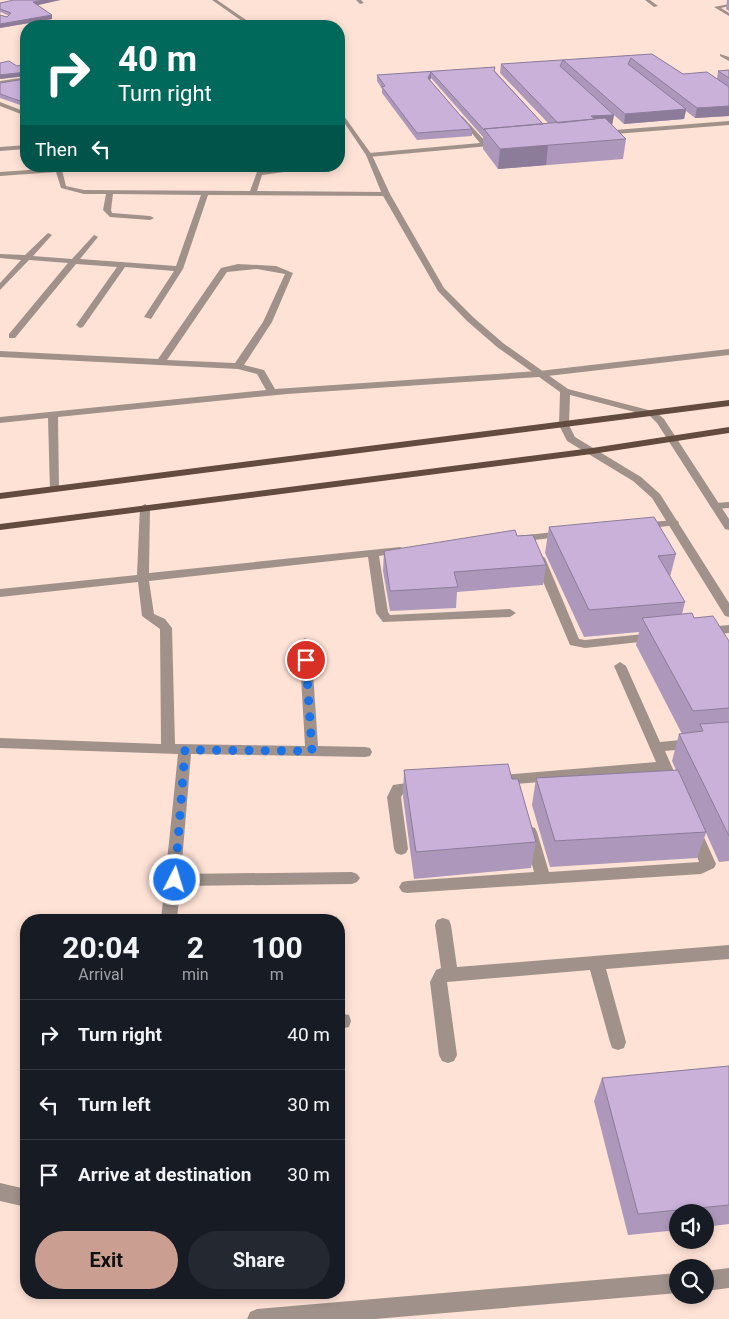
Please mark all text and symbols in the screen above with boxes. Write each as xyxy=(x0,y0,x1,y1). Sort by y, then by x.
text: 40 m xyxy=(118,39,197,80)
icon: right xyxy=(35,40,100,105)
text: Turn right xyxy=(118,81,212,106)
icon: left xyxy=(87,135,115,163)
text: Then xyxy=(35,138,77,161)
pin xyxy=(285,639,327,681)
icon: arrive xyxy=(292,646,320,674)
position arrow xyxy=(148,853,200,905)
text: 20:04 xyxy=(62,930,140,965)
text: 2 xyxy=(187,930,204,965)
text: 100 xyxy=(251,930,303,965)
text: Arrival xyxy=(78,965,124,984)
text: min xyxy=(182,965,209,984)
text: m xyxy=(270,965,284,984)
icon: right xyxy=(35,1021,63,1049)
text: Turn right xyxy=(78,1023,162,1046)
text: 40 m xyxy=(287,1023,330,1046)
icon: left xyxy=(35,1091,63,1119)
text: Turn left xyxy=(78,1093,151,1116)
text: 30 m xyxy=(287,1093,330,1116)
icon: arrive xyxy=(35,1161,63,1189)
text: Arrive at destination xyxy=(78,1163,251,1186)
text: 30 m xyxy=(287,1163,330,1186)
map controls xyxy=(669,1204,714,1304)
button: sound xyxy=(669,1204,714,1249)
button: Exit xyxy=(35,1231,178,1289)
button: Share xyxy=(188,1231,330,1289)
button: search xyxy=(669,1259,714,1304)

